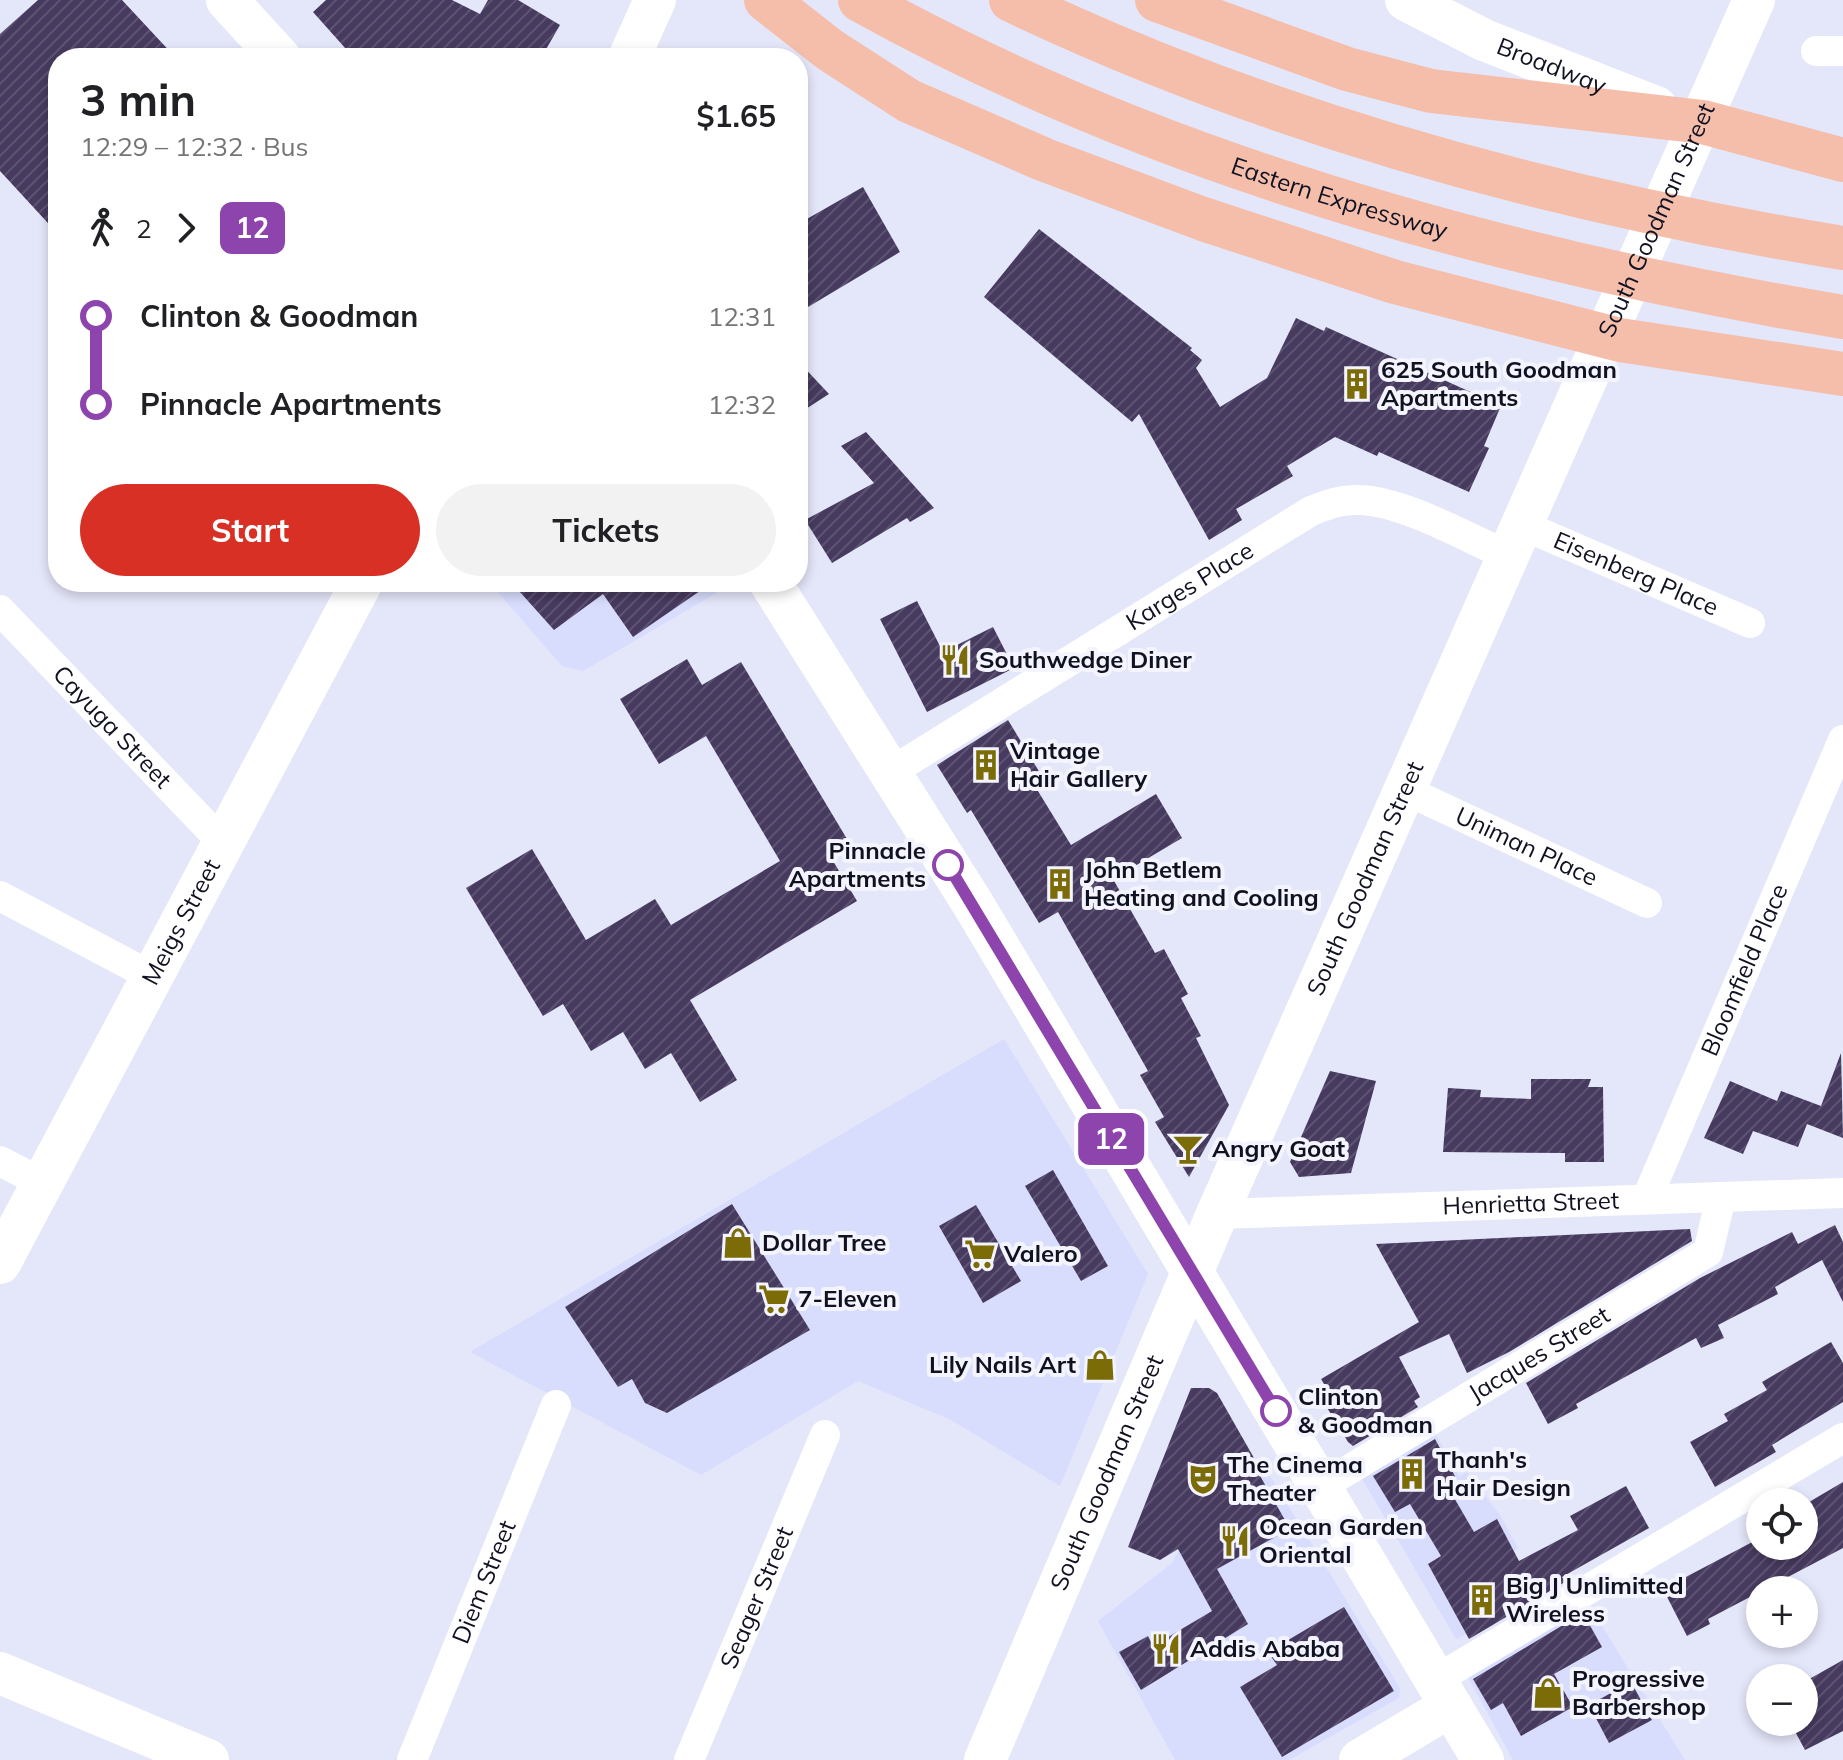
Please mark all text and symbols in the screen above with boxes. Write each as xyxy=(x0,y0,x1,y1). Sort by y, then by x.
street label: Broadway xyxy=(1493,30,1611,100)
text: 3 min xyxy=(80,72,196,127)
text: $1.65 xyxy=(697,97,776,135)
street label: South Goodman Street xyxy=(1591,98,1721,341)
text: 12:29 – 12:32 · Bus xyxy=(80,130,309,163)
street label: Eastern Expressway xyxy=(1228,150,1451,245)
icon: walk xyxy=(80,206,124,250)
icon: forward xyxy=(164,206,208,250)
text: 12 xyxy=(236,210,269,245)
text: 2 xyxy=(136,212,152,245)
text: Clinton & Goodman xyxy=(140,297,418,335)
text: 12:31 xyxy=(708,300,776,333)
place label: 625 South Goodman Apartments xyxy=(1381,354,1617,412)
building icon: 625 South Goodman Apartments xyxy=(1340,367,1374,401)
text: Pinnacle Apartments xyxy=(140,385,442,423)
text: 12:32 xyxy=(708,388,776,421)
button: Start xyxy=(80,484,420,576)
button: Tickets xyxy=(436,484,776,576)
street label: Eisenberg Place xyxy=(1549,524,1723,622)
street label: Karges Place xyxy=(1120,535,1258,636)
restaurant icon: Southwedge Diner xyxy=(938,643,972,677)
place label: Southwedge Diner xyxy=(979,644,1192,674)
street label: Cayuga Street xyxy=(47,659,178,794)
place label: Vintage Hair Gallery xyxy=(1009,735,1148,793)
building icon: Vintage Hair Gallery xyxy=(969,748,1003,782)
street label: South Goodman Street xyxy=(1300,756,1429,1000)
street label: Uniman Place xyxy=(1451,800,1603,892)
place label: Pinnacle Apartments xyxy=(789,835,926,893)
marker: Pinnacle Apartments xyxy=(933,850,963,880)
street label: Meigs Street xyxy=(135,854,226,990)
place label: John Betlem Heating and Cooling xyxy=(1084,854,1319,912)
building icon: John Betlem Heating and Cooling xyxy=(1043,867,1077,901)
street label: Bloomfield Place xyxy=(1694,879,1794,1060)
line badge: 12 xyxy=(1075,1113,1147,1165)
text: 12 xyxy=(1094,1121,1128,1156)
bar icon: Angry Goat xyxy=(1171,1132,1205,1166)
place label: Angry Goat xyxy=(1212,1133,1345,1163)
street label: Henrietta Street xyxy=(1442,1185,1620,1220)
shop icon: Dollar Tree xyxy=(721,1226,755,1260)
place label: Dollar Tree xyxy=(762,1227,886,1257)
supermarket icon: Valero xyxy=(963,1237,997,1271)
place label: Valero xyxy=(1003,1238,1078,1268)
supermarket icon: 7-Eleven xyxy=(757,1282,791,1316)
place label: 7-Eleven xyxy=(798,1283,897,1313)
street label: Jacques Street xyxy=(1463,1299,1615,1408)
shop icon: Lily Nails Art xyxy=(1083,1348,1117,1382)
place label: Lily Nails Art xyxy=(929,1349,1076,1379)
street label: South Goodman Street xyxy=(1043,1350,1169,1595)
place label: Clinton & Goodman xyxy=(1298,1381,1433,1439)
marker: Clinton & Goodman xyxy=(1261,1396,1291,1426)
place label: Thanh's Hair Design xyxy=(1436,1444,1571,1502)
place label: The Cinema Theater xyxy=(1227,1449,1363,1507)
building icon: Thanh's Hair Design xyxy=(1395,1457,1429,1491)
theatre icon: The Cinema Theater xyxy=(1186,1462,1220,1496)
map controls xyxy=(1746,1488,1818,1736)
button: locate xyxy=(1746,1488,1818,1560)
place label: Ocean Garden Oriental xyxy=(1259,1511,1423,1569)
street label: Diem Street xyxy=(445,1516,522,1648)
street label: Seager Street xyxy=(713,1522,799,1673)
restaurant icon: Ocean Garden Oriental xyxy=(1218,1524,1252,1558)
place label: Big J Unlimitted Wireless xyxy=(1506,1570,1684,1628)
button: + xyxy=(1746,1576,1818,1648)
building icon: Big J Unlimitted Wireless xyxy=(1465,1583,1499,1617)
restaurant icon: Addis Ababa xyxy=(1149,1632,1183,1666)
place label: Addis Ababa xyxy=(1190,1633,1340,1663)
place label: Progressive Barbershop xyxy=(1572,1663,1706,1721)
button: − xyxy=(1746,1664,1818,1736)
shop icon: Progressive Barbershop xyxy=(1531,1676,1565,1710)

